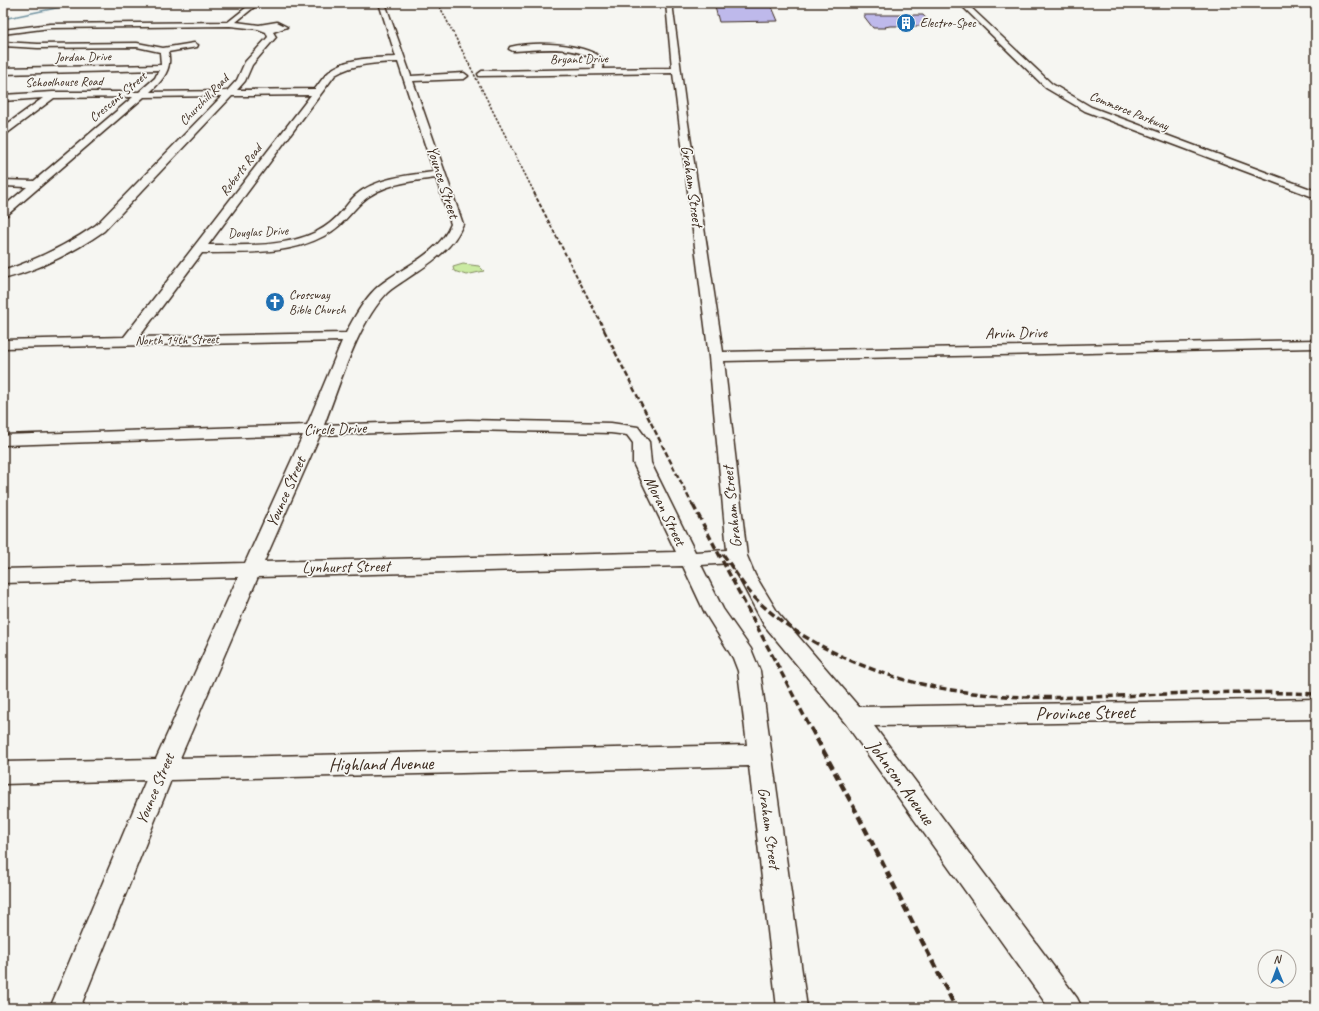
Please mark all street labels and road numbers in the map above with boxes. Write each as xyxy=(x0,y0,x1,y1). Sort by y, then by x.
street label: Jordan Drive xyxy=(54,49,112,66)
street label: Bryant Drive xyxy=(550,50,609,68)
street label: Crescent Street xyxy=(86,67,151,126)
street label: Churchill Road xyxy=(176,70,234,129)
street label: Schoolhouse Road xyxy=(25,73,105,91)
street label: Commerce Parkway xyxy=(1087,88,1172,135)
street label: Roberts Road xyxy=(217,140,267,199)
street label: Younce Street xyxy=(422,143,465,222)
street label: Graham Street xyxy=(676,144,708,231)
street label: Douglas Drive xyxy=(228,222,289,242)
street label: Arvin Drive xyxy=(985,322,1049,344)
street label: North 14th Street xyxy=(135,331,221,349)
street label: Circle Drive xyxy=(303,418,368,440)
street label: Younce Street xyxy=(262,452,311,530)
street label: Graham Street xyxy=(717,463,746,549)
street label: Moran Street xyxy=(640,473,691,551)
street label: Lynhurst Street xyxy=(302,556,393,578)
street label: Province Street xyxy=(1035,700,1137,726)
street label: Johnson Avenue xyxy=(861,734,941,831)
street label: Younce Street xyxy=(131,749,180,827)
street label: Highland Avenue xyxy=(328,751,435,777)
street label: Graham Street xyxy=(753,786,785,873)

